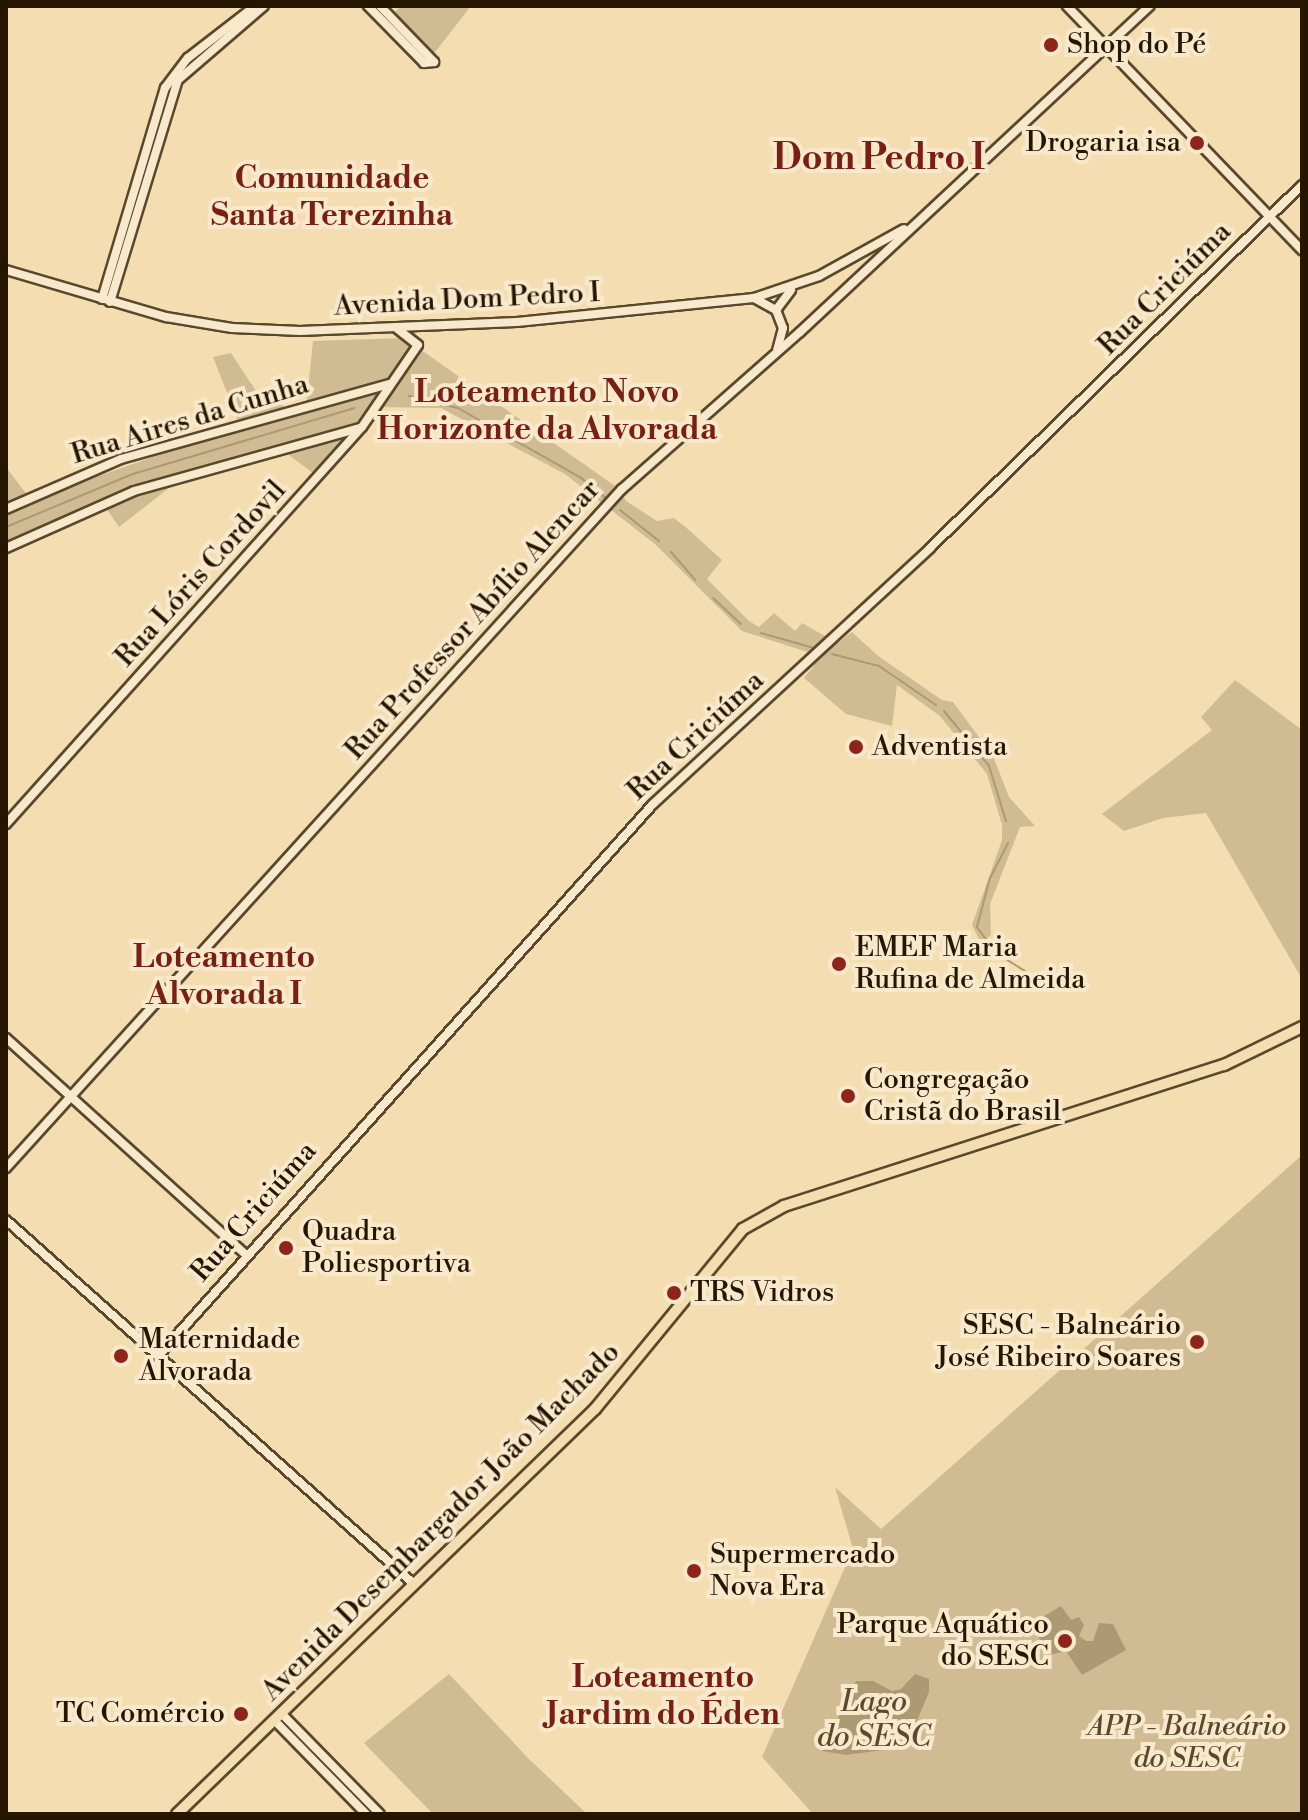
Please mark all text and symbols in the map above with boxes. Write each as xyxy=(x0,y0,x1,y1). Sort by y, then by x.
place label: Shop do Pé xyxy=(1067,28,1206,62)
marker: Shop do Pé xyxy=(1042,36,1060,54)
place label: Drogaria isa xyxy=(1026,126,1181,160)
marker: Drogaria isa xyxy=(1188,134,1206,152)
district label: Dom Pedro I xyxy=(773,137,985,181)
district label: Comunidade Santa Terezinha xyxy=(211,160,453,235)
street label: Rua Criciúma xyxy=(1091,215,1239,363)
street label: Avenida Dom Pedro I xyxy=(333,276,601,324)
street label: Rua Aires da Cunha xyxy=(67,368,313,472)
district label: Loteamento Novo Horizonte da Alvorada xyxy=(377,374,717,449)
street label: Rua Professor Abílio Alencar xyxy=(338,473,608,767)
street label: Rua Lóris Cordovil xyxy=(109,474,293,674)
street label: Rua Criciúma xyxy=(621,664,771,808)
place label: Adventista xyxy=(872,730,1007,764)
marker: Adventista xyxy=(847,738,865,756)
place label: EMEF Maria Rufina de Almeida xyxy=(855,931,1085,997)
district label: Loteamento Alvorada I xyxy=(133,939,315,1014)
marker: EMEF Maria Rufina de Almeida xyxy=(830,955,848,973)
place label: Congregação Cristã do Brasil xyxy=(864,1063,1061,1129)
marker: Congregação Cristã do Brasil xyxy=(839,1087,857,1105)
street label: Rua Criciúma xyxy=(184,1135,324,1289)
place label: Quadra Poliesportiva xyxy=(302,1215,471,1281)
marker: Quadra Poliesportiva xyxy=(277,1239,295,1257)
place label: TRS Vidros xyxy=(690,1276,834,1310)
marker: TRS Vidros xyxy=(665,1284,683,1302)
place label: SESC - Balneário José Ribeiro Soares xyxy=(936,1309,1181,1375)
place label: Maternidade Alvorada xyxy=(139,1323,300,1389)
marker: SESC - Balneário José Ribeiro Soares xyxy=(1188,1333,1206,1351)
street label: Avenida Desembargador João Machado xyxy=(255,1336,627,1708)
marker: Maternidade Alvorada xyxy=(110,1345,132,1367)
place label: Supermercado Nova Era xyxy=(710,1538,895,1604)
marker: Supermercado Nova Era xyxy=(685,1562,703,1580)
place label: Parque Aquático do SESC xyxy=(837,1608,1049,1674)
marker: Parque Aquático do SESC xyxy=(1056,1632,1074,1650)
district label: Loteamento Jardim do Éden xyxy=(546,1659,780,1734)
water label: Lago do SESC xyxy=(817,1684,931,1754)
place label: TC Comércio xyxy=(56,1697,225,1731)
marker: TC Comércio xyxy=(232,1705,250,1723)
park label: APP - Balneário do SESC xyxy=(1088,1710,1286,1776)

